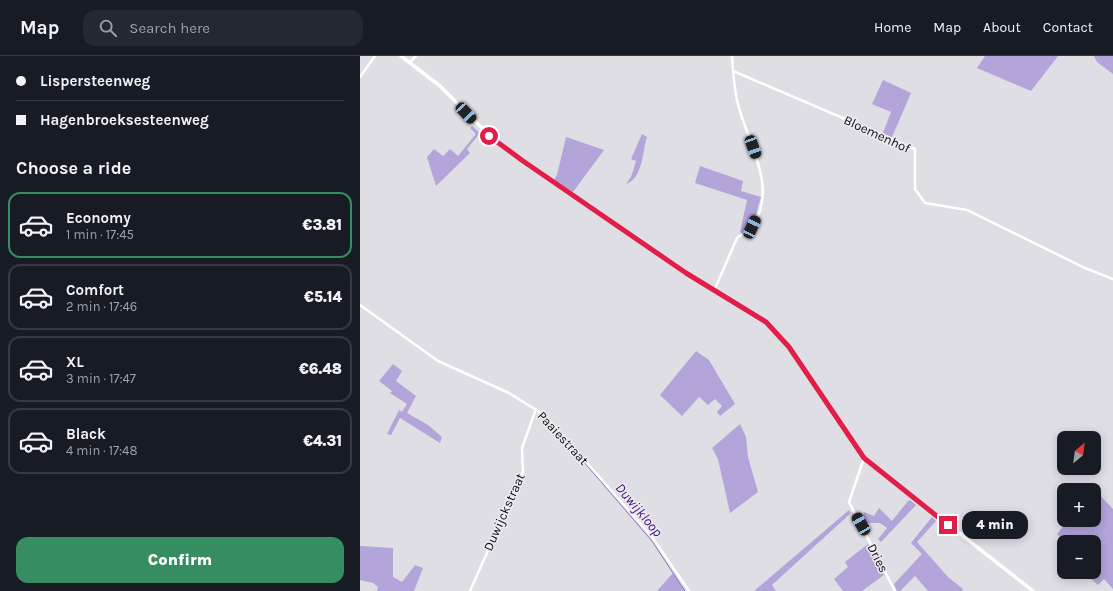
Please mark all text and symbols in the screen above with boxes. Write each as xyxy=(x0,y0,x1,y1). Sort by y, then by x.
search box xyxy=(83,10,363,46)
text: Map xyxy=(20,17,59,39)
icon: search xyxy=(97,17,119,39)
text: Search here xyxy=(129,19,210,37)
text: Home xyxy=(874,19,911,36)
text: Map xyxy=(933,19,961,36)
text: About xyxy=(983,19,1021,36)
text: Contact xyxy=(1043,19,1093,36)
text: Lispersteenweg xyxy=(40,72,150,90)
car xyxy=(453,100,479,126)
text: Hagenbroeksesteenweg xyxy=(40,111,209,129)
street label: Bloemenhof xyxy=(841,112,913,156)
route start xyxy=(480,127,498,145)
car xyxy=(743,134,763,160)
text: Choose a ride xyxy=(16,157,131,179)
icon: car xyxy=(18,207,54,243)
text: Economy xyxy=(66,209,131,227)
car xyxy=(741,214,763,240)
text: €3.81 xyxy=(303,216,342,234)
text: 1 min · 17:45 xyxy=(66,227,134,242)
icon: car xyxy=(18,279,54,315)
text: Comfort xyxy=(66,281,124,299)
text: €5.14 xyxy=(304,288,342,306)
text: 2 min · 17:46 xyxy=(66,299,137,314)
icon: car xyxy=(18,351,54,387)
text: XL xyxy=(66,353,84,371)
text: €6.48 xyxy=(299,360,342,378)
text: 3 min · 17:47 xyxy=(66,371,136,386)
street label: Paaiestraat xyxy=(534,408,592,468)
icon: car xyxy=(18,423,54,459)
text: Black xyxy=(66,425,106,443)
north arrow xyxy=(1057,431,1101,475)
map controls xyxy=(1057,431,1101,579)
text: €4.31 xyxy=(303,432,342,450)
text: 4 min · 17:48 xyxy=(66,443,137,458)
street label: Duwijckstraat xyxy=(480,471,528,553)
water label: Duwijkloop xyxy=(612,480,667,541)
button: + xyxy=(1057,483,1101,527)
car xyxy=(850,511,872,537)
callout: 4 min xyxy=(962,511,1028,539)
route end xyxy=(939,516,957,534)
text: 4 min xyxy=(976,517,1014,532)
button: − xyxy=(1057,535,1101,579)
button: Confirm xyxy=(16,537,344,583)
street label: Dries xyxy=(864,541,892,575)

